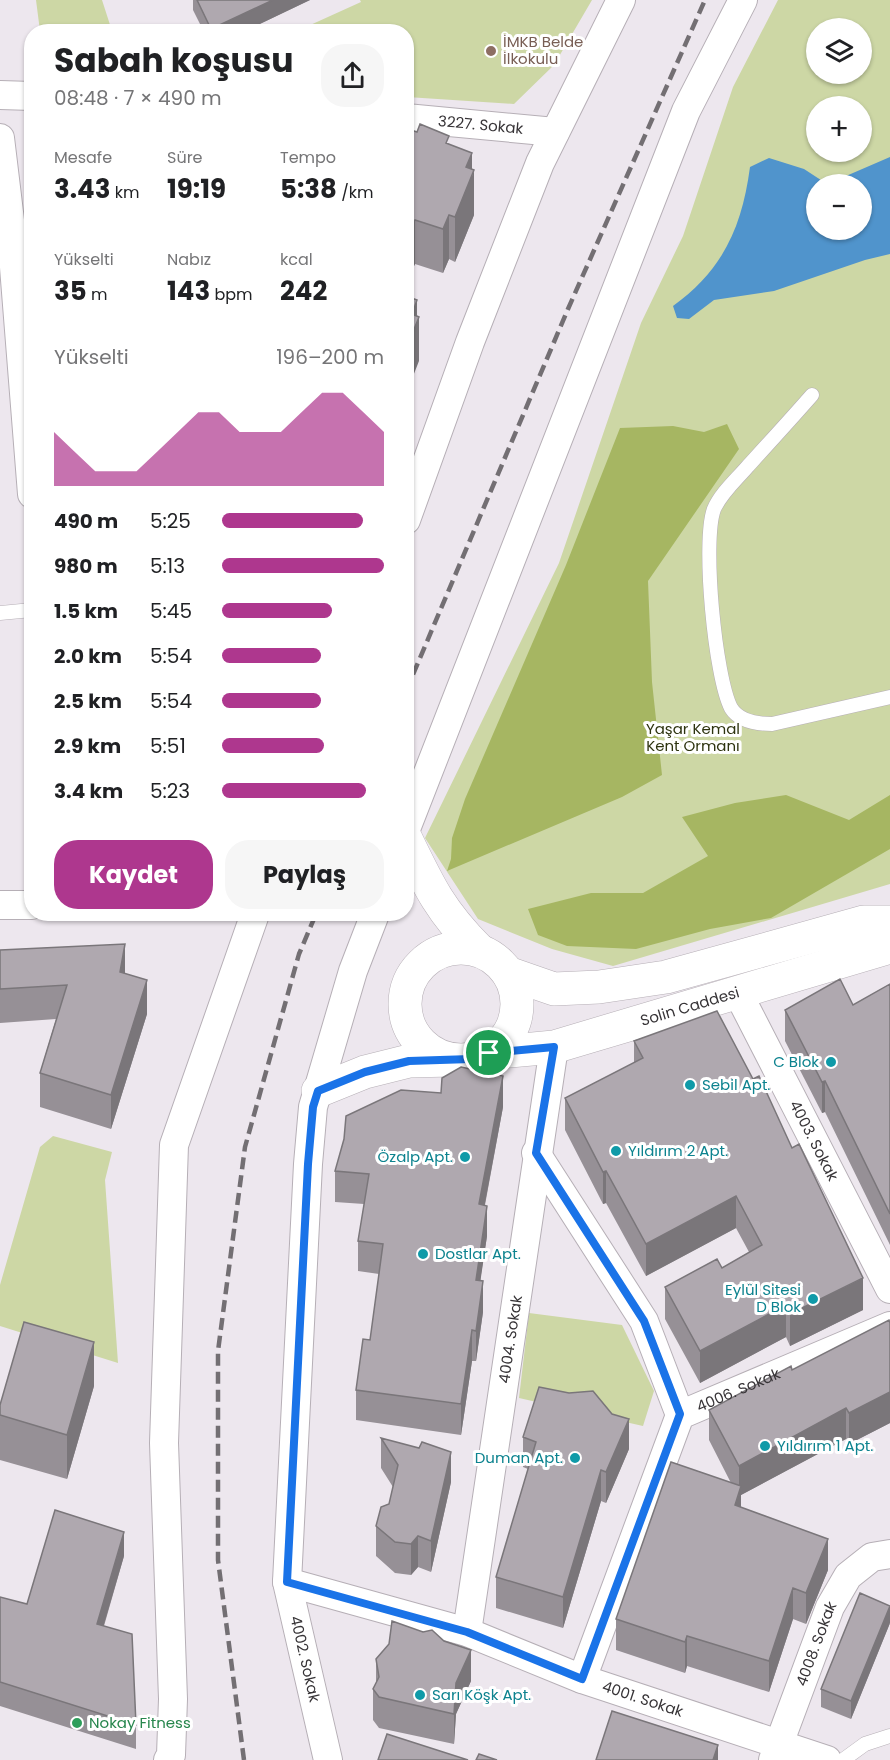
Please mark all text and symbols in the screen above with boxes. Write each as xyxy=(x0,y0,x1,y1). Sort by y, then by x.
map controls xyxy=(806,18,872,240)
button: layers xyxy=(806,18,872,84)
place label: İMKB Belde İlkokulu xyxy=(503,31,583,69)
text: Sabah koşusu xyxy=(54,37,293,84)
button: share xyxy=(321,44,384,107)
marker: İMKB Belde İlkokulu xyxy=(484,44,498,58)
text: 08:48 · 7 × 490 m xyxy=(54,84,222,112)
button: + xyxy=(806,96,872,162)
street label: 3227. Sokak xyxy=(437,110,525,139)
text: Mesafe xyxy=(54,146,112,169)
text: Süre xyxy=(167,146,203,169)
text: Tempo xyxy=(280,146,336,169)
text: 3.43 xyxy=(54,171,110,207)
text: 19:19 xyxy=(167,171,226,207)
text: 5:38 xyxy=(280,171,337,207)
button: − xyxy=(806,174,872,240)
text: km xyxy=(110,181,139,204)
text: /km xyxy=(337,181,373,204)
text: Yükselti xyxy=(54,248,114,271)
text: Nabız xyxy=(167,248,211,271)
text: kcal xyxy=(280,248,313,271)
text: 35 xyxy=(54,273,87,309)
text: 143 xyxy=(167,273,210,309)
text: 242 xyxy=(280,273,327,309)
text: m xyxy=(87,283,107,306)
text: bpm xyxy=(210,283,253,306)
text: Yükselti xyxy=(54,343,129,371)
text: 196–200 m xyxy=(276,343,384,371)
text: 490 m xyxy=(54,507,118,535)
text: 5:25 xyxy=(150,507,191,535)
text: 980 m xyxy=(54,552,118,580)
text: 5:13 xyxy=(150,552,185,580)
text: 1.5 km xyxy=(54,597,118,625)
text: 5:45 xyxy=(150,597,192,625)
text: 2.0 km xyxy=(54,642,122,670)
text: 5:54 xyxy=(150,642,192,670)
text: 2.5 km xyxy=(54,687,122,715)
text: 5:54 xyxy=(150,687,192,715)
park label: Yaşar Kemal Kent Ormanı xyxy=(646,718,740,756)
text: 2.9 km xyxy=(54,732,121,760)
text: 5:51 xyxy=(150,732,186,760)
text: 3.4 km xyxy=(54,777,123,805)
text: 5:23 xyxy=(150,777,190,805)
button: Kaydet xyxy=(54,840,213,909)
button: Paylaş xyxy=(225,840,384,909)
street label: Solin Caddesi xyxy=(638,981,742,1031)
pin xyxy=(463,1027,514,1078)
icon: arrive xyxy=(472,1036,505,1069)
place label: C Blok xyxy=(773,1051,819,1072)
marker: C Blok xyxy=(824,1055,838,1069)
place label: Sebil Apt. xyxy=(702,1074,771,1095)
marker: Sebil Apt. xyxy=(683,1078,697,1092)
street label: 4003. Sokak xyxy=(785,1096,844,1185)
place label: Yıldırım 2 Apt. xyxy=(628,1140,728,1161)
marker: Yıldırım 2 Apt. xyxy=(609,1144,623,1158)
place label: Özalp Apt. xyxy=(378,1146,453,1167)
marker: Özalp Apt. xyxy=(458,1150,472,1164)
place label: Dostlar Apt. xyxy=(435,1243,521,1264)
marker: Dostlar Apt. xyxy=(416,1247,430,1261)
place label: Eylül Sitesi D Blok xyxy=(725,1279,801,1317)
marker: Eylül Sitesi D Blok xyxy=(806,1292,820,1306)
street label: 4004. Sokak xyxy=(493,1293,527,1385)
street label: 4006. Sokak xyxy=(693,1363,783,1417)
place label: Yıldırım 1 Apt. xyxy=(777,1435,873,1456)
marker: Yıldırım 1 Apt. xyxy=(758,1439,772,1453)
place label: Duman Apt. xyxy=(475,1447,563,1468)
marker: Duman Apt. xyxy=(568,1451,582,1465)
street label: 4008. Sokak xyxy=(790,1597,841,1689)
street label: 4002. Sokak xyxy=(285,1614,326,1704)
street label: 4001. Sokak xyxy=(600,1675,686,1722)
place label: Sarı Köşk Apt. xyxy=(432,1684,531,1705)
marker: Sarı Köşk Apt. xyxy=(413,1688,427,1702)
place label: Nokay Fitness xyxy=(89,1712,191,1733)
marker: Nokay Fitness xyxy=(70,1716,84,1730)

